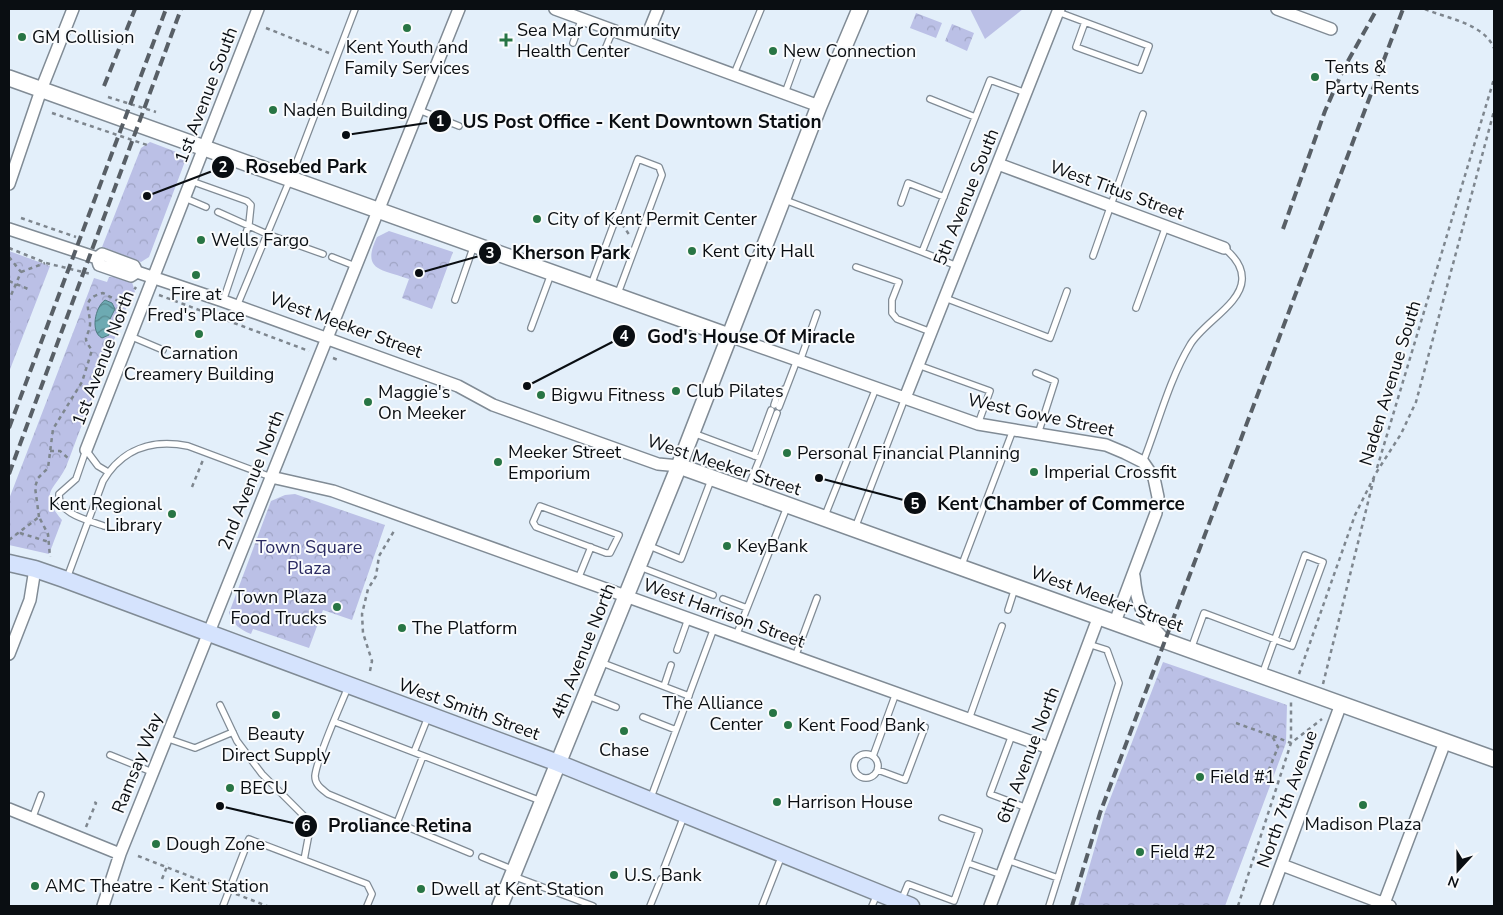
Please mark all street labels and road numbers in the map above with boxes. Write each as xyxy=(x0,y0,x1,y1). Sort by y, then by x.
street label: 1st Avenue South xyxy=(169,24,243,166)
street label: 5th Avenue South xyxy=(928,125,1004,269)
street label: West Titus Street xyxy=(1046,155,1188,226)
street label: West Meeker Street xyxy=(266,286,426,364)
street label: 1st Avenue North xyxy=(66,287,140,429)
street label: Naden Avenue South xyxy=(1353,298,1427,468)
street label: West Gowe Street xyxy=(966,388,1117,442)
street label: 2nd Avenue North xyxy=(212,407,290,553)
street label: West Meeker Street xyxy=(644,429,805,501)
street label: West Meeker Street xyxy=(1027,560,1187,638)
street label: West Harrison Street xyxy=(640,573,809,654)
street label: 4th Avenue North xyxy=(545,579,621,723)
street label: West Smith Street xyxy=(395,672,544,746)
street label: 6th Avenue North xyxy=(991,683,1065,827)
street label: Ramsay Way xyxy=(106,708,168,817)
street label: North 7th Avenue xyxy=(1251,727,1323,871)

